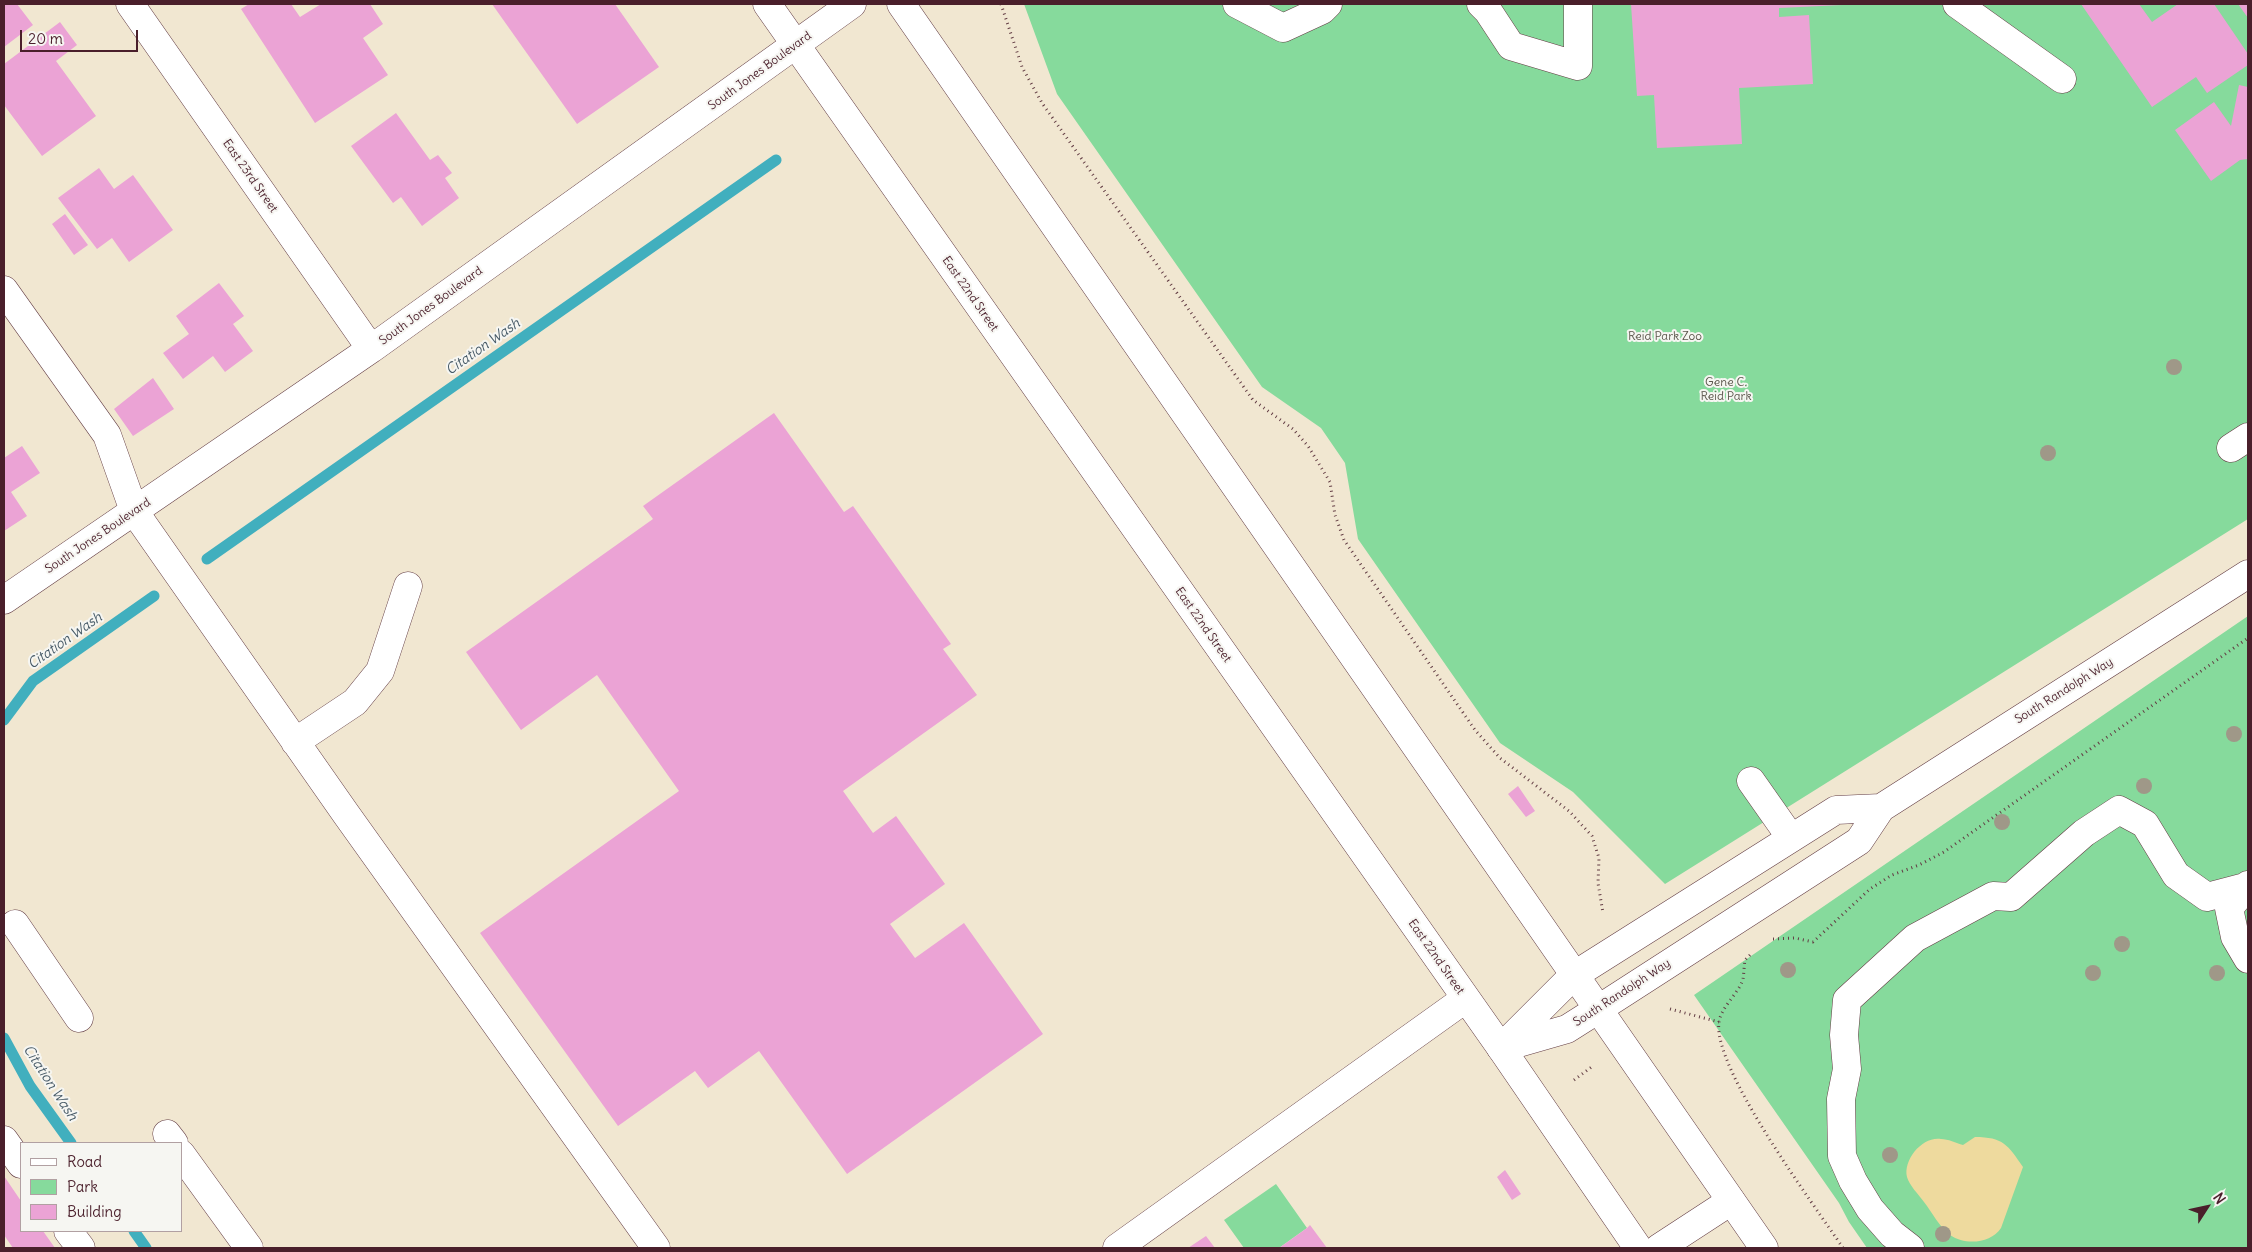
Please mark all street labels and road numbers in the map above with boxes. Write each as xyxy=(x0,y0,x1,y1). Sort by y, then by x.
street label: South Jones Boulevard xyxy=(706,29,814,113)
street label: East 23rd Street xyxy=(219,137,281,215)
street label: East 22nd Street xyxy=(939,254,1001,334)
street label: South Jones Boulevard xyxy=(377,264,485,348)
street label: South Jones Boulevard xyxy=(43,495,153,577)
street label: East 22nd Street xyxy=(1172,585,1234,665)
street label: South Randolph Way xyxy=(2012,655,2116,727)
street label: East 22nd Street xyxy=(1405,917,1467,997)
street label: South Randolph Way xyxy=(1571,956,1673,1030)

